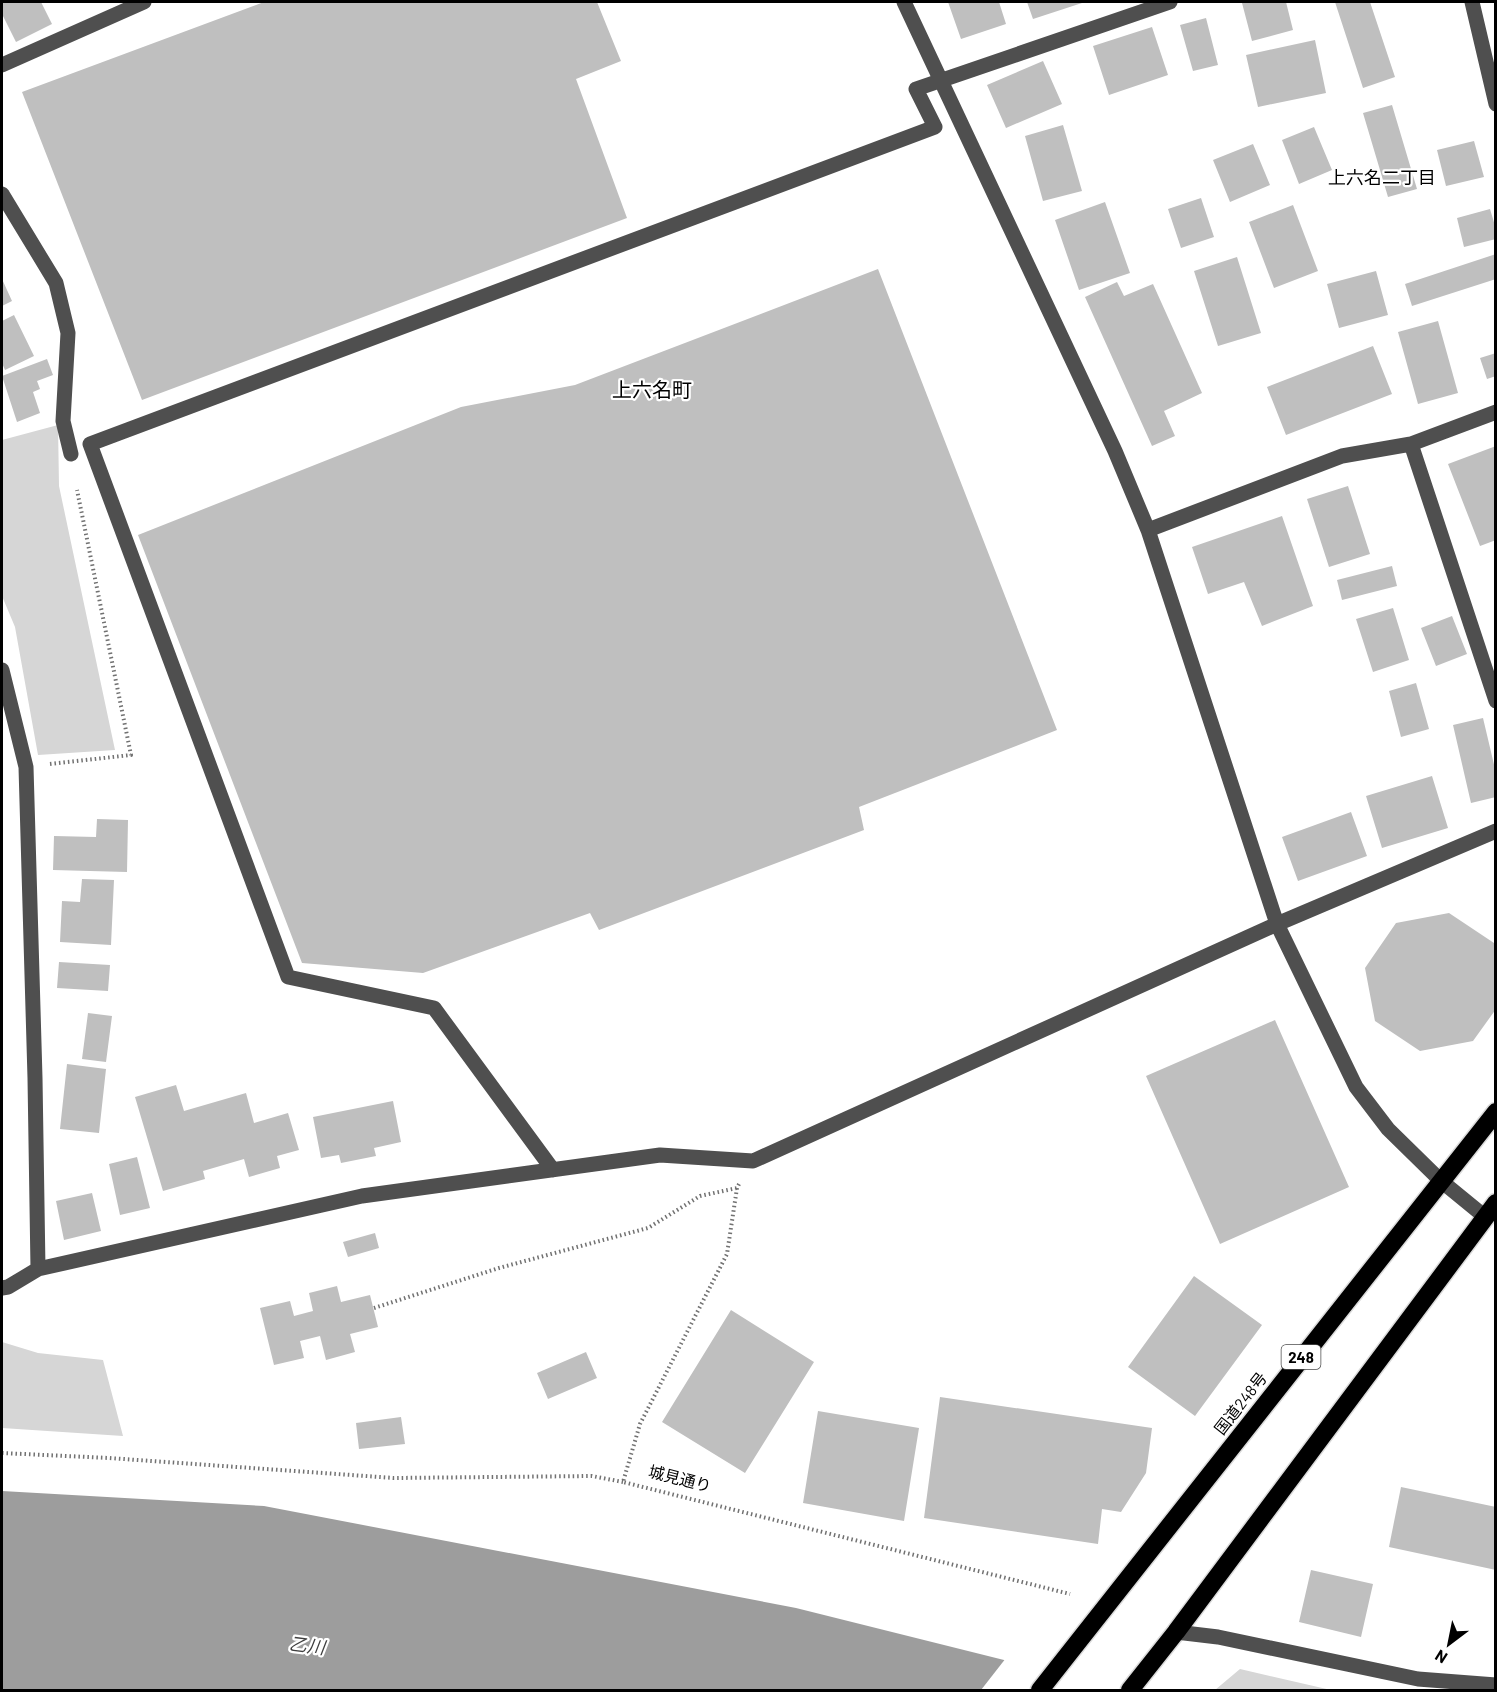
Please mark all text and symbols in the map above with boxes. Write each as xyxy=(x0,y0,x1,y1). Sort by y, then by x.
district label: 上六名二丁目 xyxy=(1328,166,1436,188)
district label: 上六名町 xyxy=(612,377,692,401)
road number: 248 xyxy=(1282,1345,1320,1369)
street label: 国道248号 xyxy=(1210,1368,1270,1438)
street label: 城見通り xyxy=(647,1461,713,1495)
north arrow xyxy=(1419,1614,1479,1674)
water label: 乙川 xyxy=(288,1632,328,1658)
text: N xyxy=(1431,1646,1450,1668)

